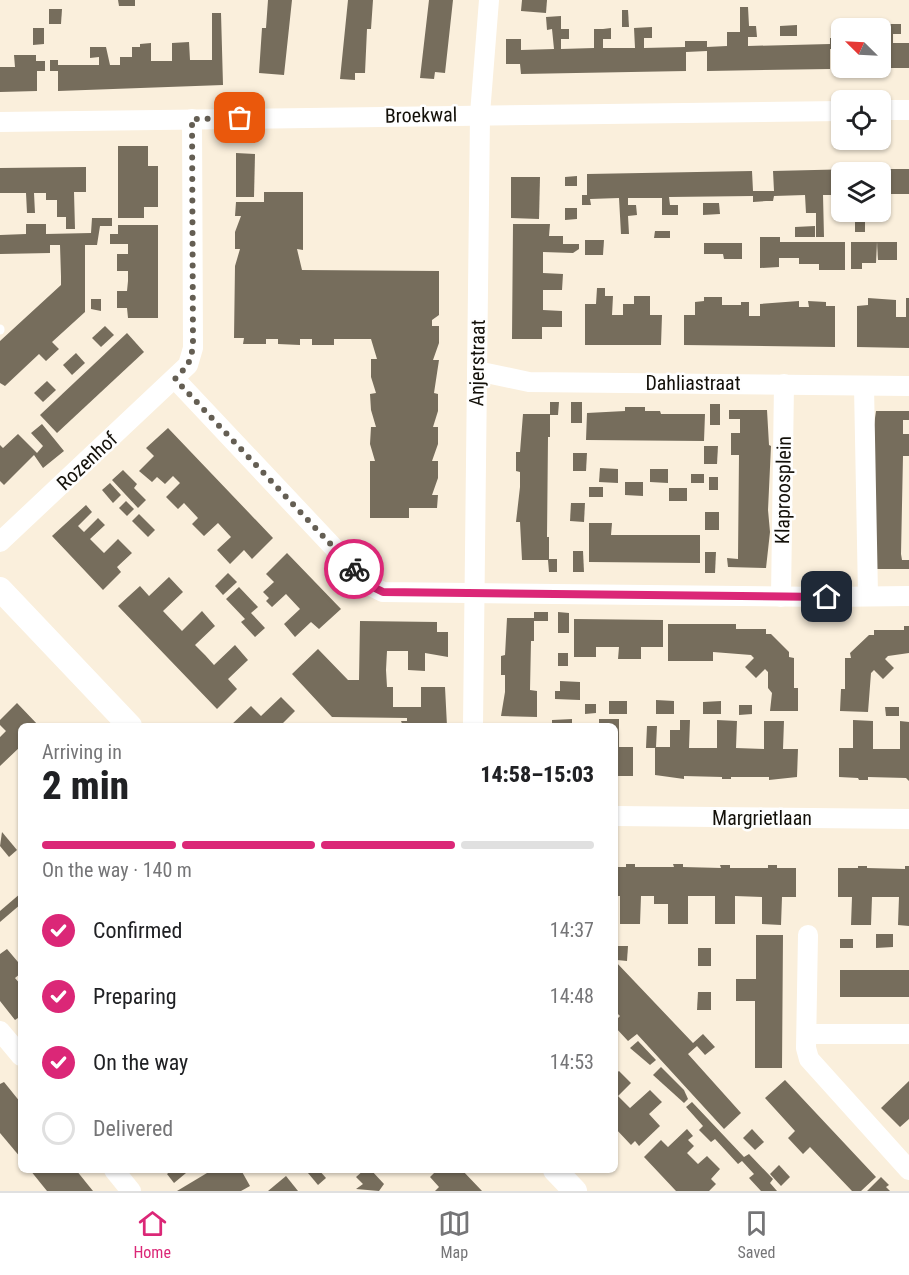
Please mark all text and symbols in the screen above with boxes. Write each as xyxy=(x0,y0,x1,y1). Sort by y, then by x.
north arrow xyxy=(831,18,891,78)
map controls xyxy=(831,18,891,222)
button: locate xyxy=(831,90,891,150)
pin xyxy=(214,92,265,143)
icon: bag xyxy=(223,101,256,134)
street label: Broekwal xyxy=(385,102,457,128)
button: layers xyxy=(831,162,891,222)
street label: Anjerstraat xyxy=(464,319,490,407)
street label: Dahliastraat xyxy=(645,371,741,395)
street label: Rozenhof xyxy=(52,426,123,495)
street label: Klaproosplein xyxy=(770,436,796,544)
courier xyxy=(324,539,384,599)
icon: bike xyxy=(338,553,371,586)
pin xyxy=(801,571,852,622)
icon: home xyxy=(810,580,843,613)
text: Arriving in xyxy=(42,740,122,764)
text: 14:58–15:03 xyxy=(480,762,594,787)
text: 2 min xyxy=(42,763,129,809)
street label: Margrietlaan xyxy=(712,806,812,830)
text: On the way · 140 m xyxy=(42,858,192,882)
icon: check xyxy=(42,914,75,947)
text: Confirmed xyxy=(93,918,182,943)
text: 14:37 xyxy=(550,918,594,942)
icon: check xyxy=(42,980,75,1013)
text: Preparing xyxy=(93,984,177,1009)
text: 14:48 xyxy=(550,984,594,1008)
icon: check xyxy=(42,1046,75,1079)
text: On the way xyxy=(93,1050,188,1075)
text: 14:53 xyxy=(550,1050,594,1074)
text: Delivered xyxy=(93,1116,173,1141)
tab: Home xyxy=(133,1207,171,1262)
tab: Map xyxy=(438,1207,471,1262)
tab: Saved xyxy=(738,1207,776,1262)

